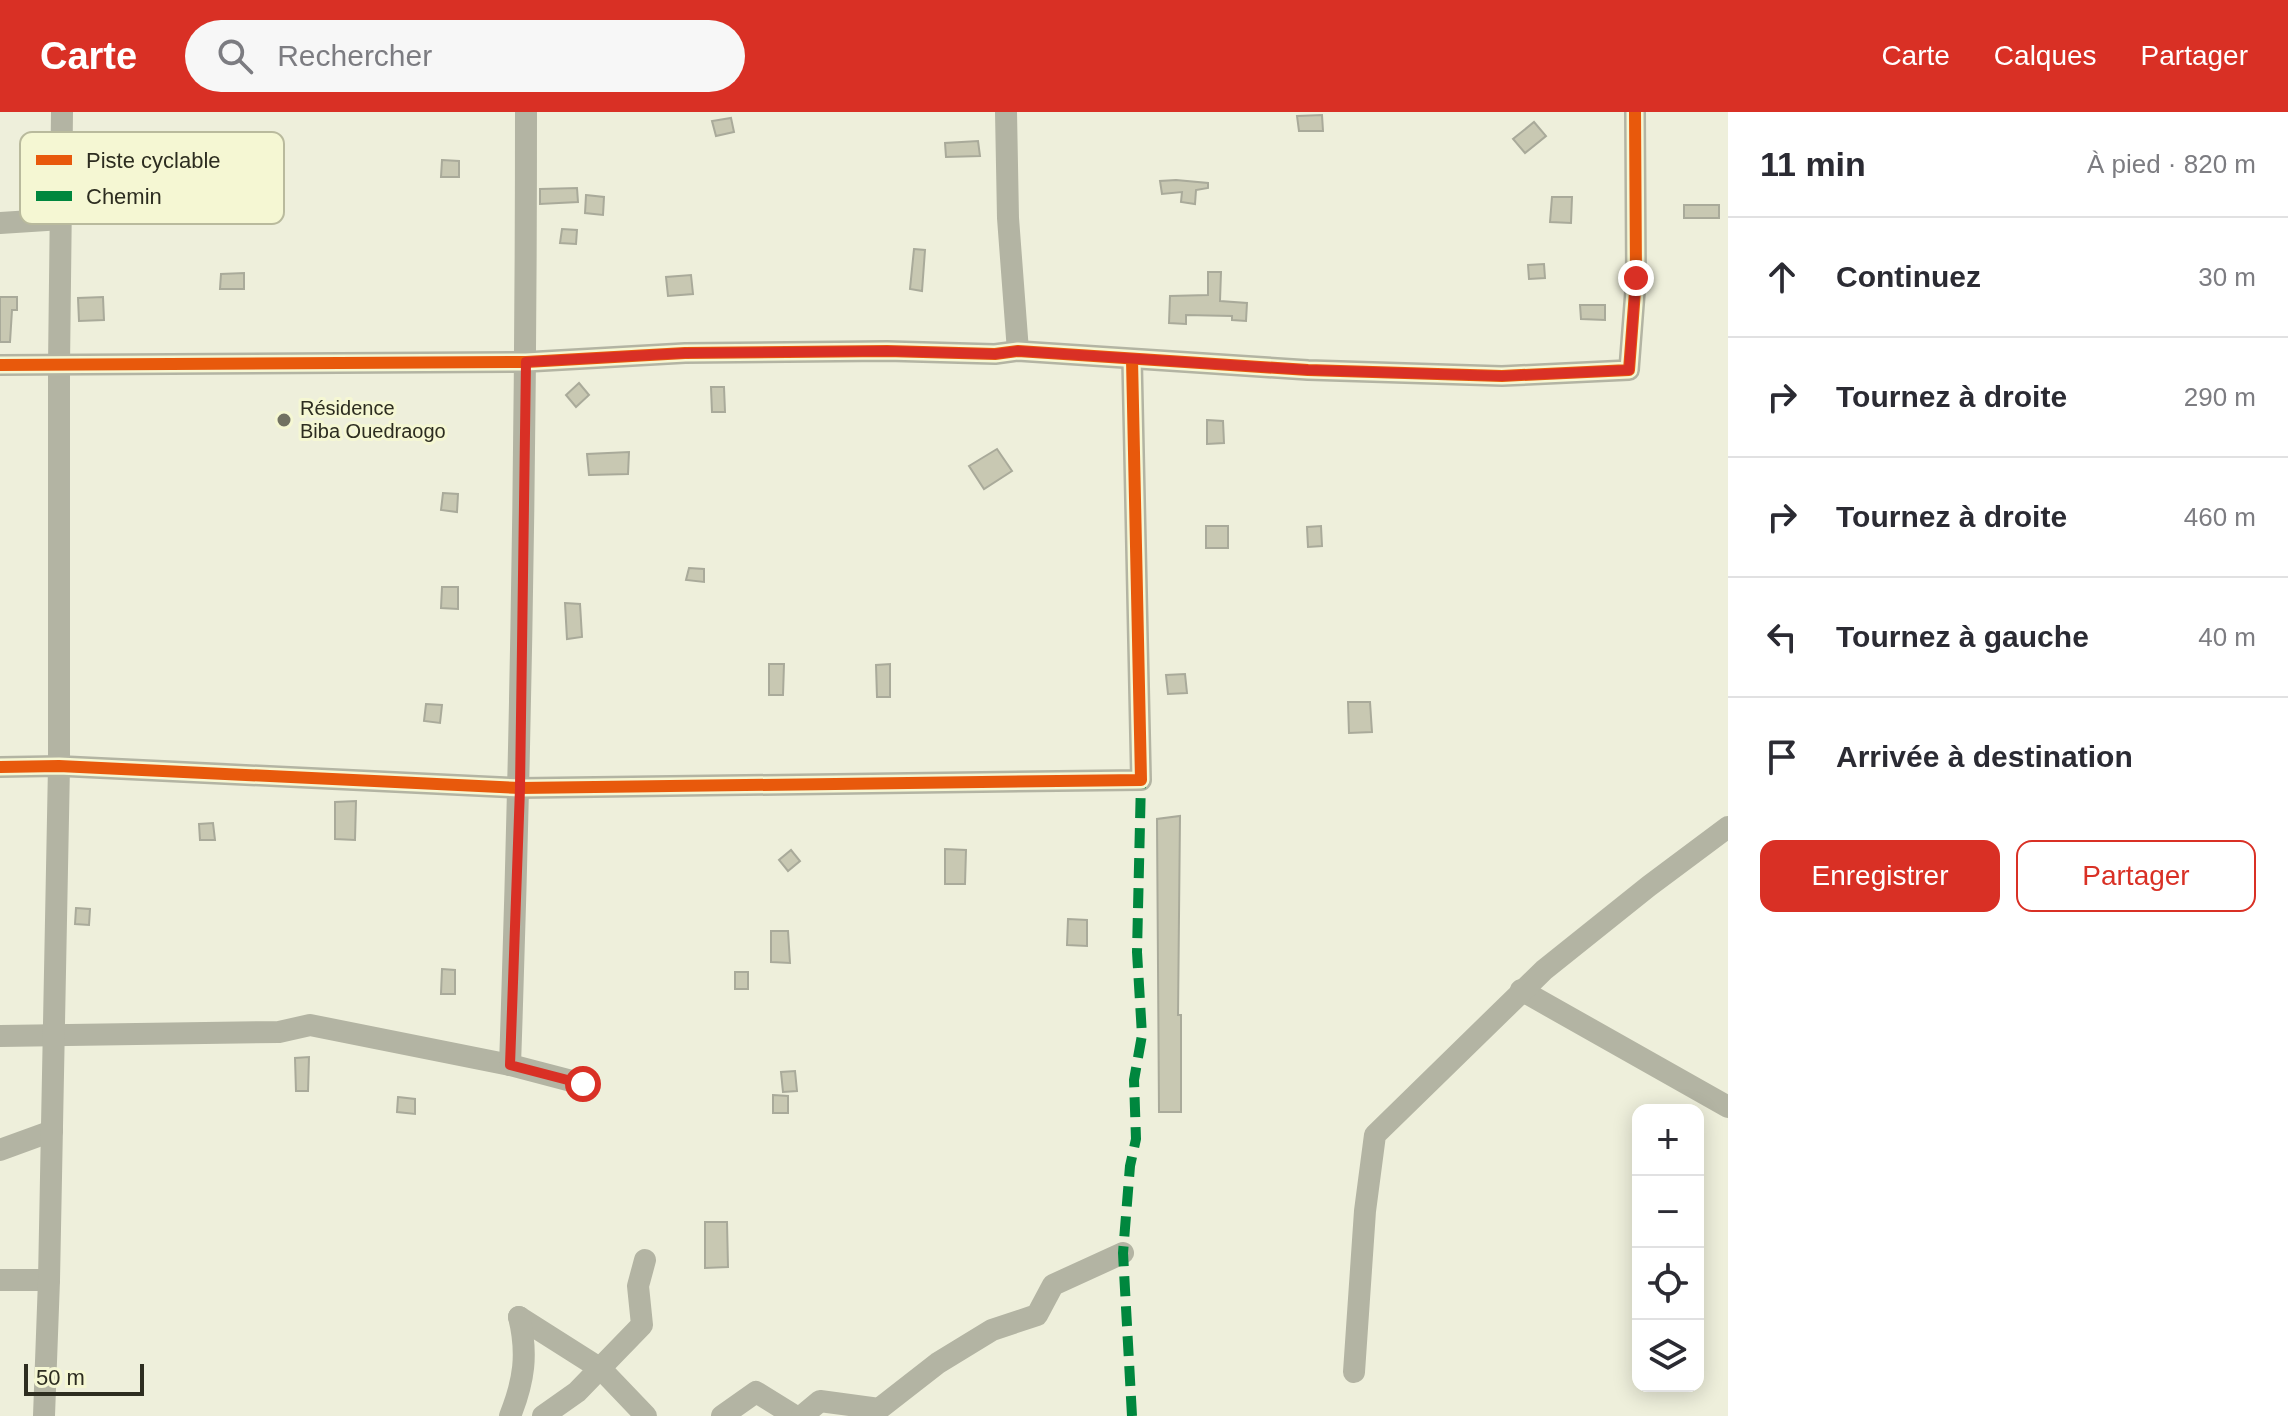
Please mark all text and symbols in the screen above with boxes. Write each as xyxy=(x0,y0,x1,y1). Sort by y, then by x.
search box xyxy=(185,20,745,92)
icon: search xyxy=(213,34,257,78)
text: Carte xyxy=(40,35,137,77)
text: Rechercher xyxy=(277,39,432,72)
text: Carte xyxy=(1881,40,1950,71)
text: Calques xyxy=(1994,40,2097,71)
text: Partager xyxy=(2141,40,2248,71)
legend xyxy=(20,132,284,224)
text: 11 min xyxy=(1760,145,1866,183)
text: Piste cyclable xyxy=(86,148,221,173)
text: À pied · 820 m xyxy=(2087,149,2256,179)
text: Chemin xyxy=(86,184,162,209)
icon: ahead xyxy=(1760,255,1804,299)
route end xyxy=(1618,260,1654,296)
text: Continuez xyxy=(1836,260,1981,293)
text: 30 m xyxy=(2198,262,2256,292)
icon: right xyxy=(1760,375,1804,419)
text: Tournez à droite xyxy=(1836,380,2067,413)
text: 290 m xyxy=(2184,382,2256,412)
place label: Résidence Biba Ouedraogo xyxy=(300,397,446,442)
marker: Résidence Biba Ouedraogo xyxy=(275,411,293,429)
icon: right xyxy=(1760,495,1804,539)
text: Tournez à droite xyxy=(1836,500,2067,533)
text: 460 m xyxy=(2184,502,2256,532)
icon: left xyxy=(1760,615,1804,659)
text: Tournez à gauche xyxy=(1836,620,2089,653)
text: 40 m xyxy=(2198,622,2256,652)
icon: arrive xyxy=(1760,735,1804,779)
text: Arrivée à destination xyxy=(1836,740,2133,773)
button: Enregistrer xyxy=(1760,840,2000,912)
button: Partager xyxy=(2016,840,2256,912)
route start xyxy=(565,1066,601,1102)
map controls xyxy=(1632,1104,1704,1392)
button: + xyxy=(1632,1104,1704,1176)
button: − xyxy=(1632,1176,1704,1248)
button: locate xyxy=(1632,1248,1704,1320)
button: layers xyxy=(1632,1320,1704,1392)
scale bar xyxy=(24,1360,144,1396)
text: 50 m xyxy=(36,1365,85,1390)

